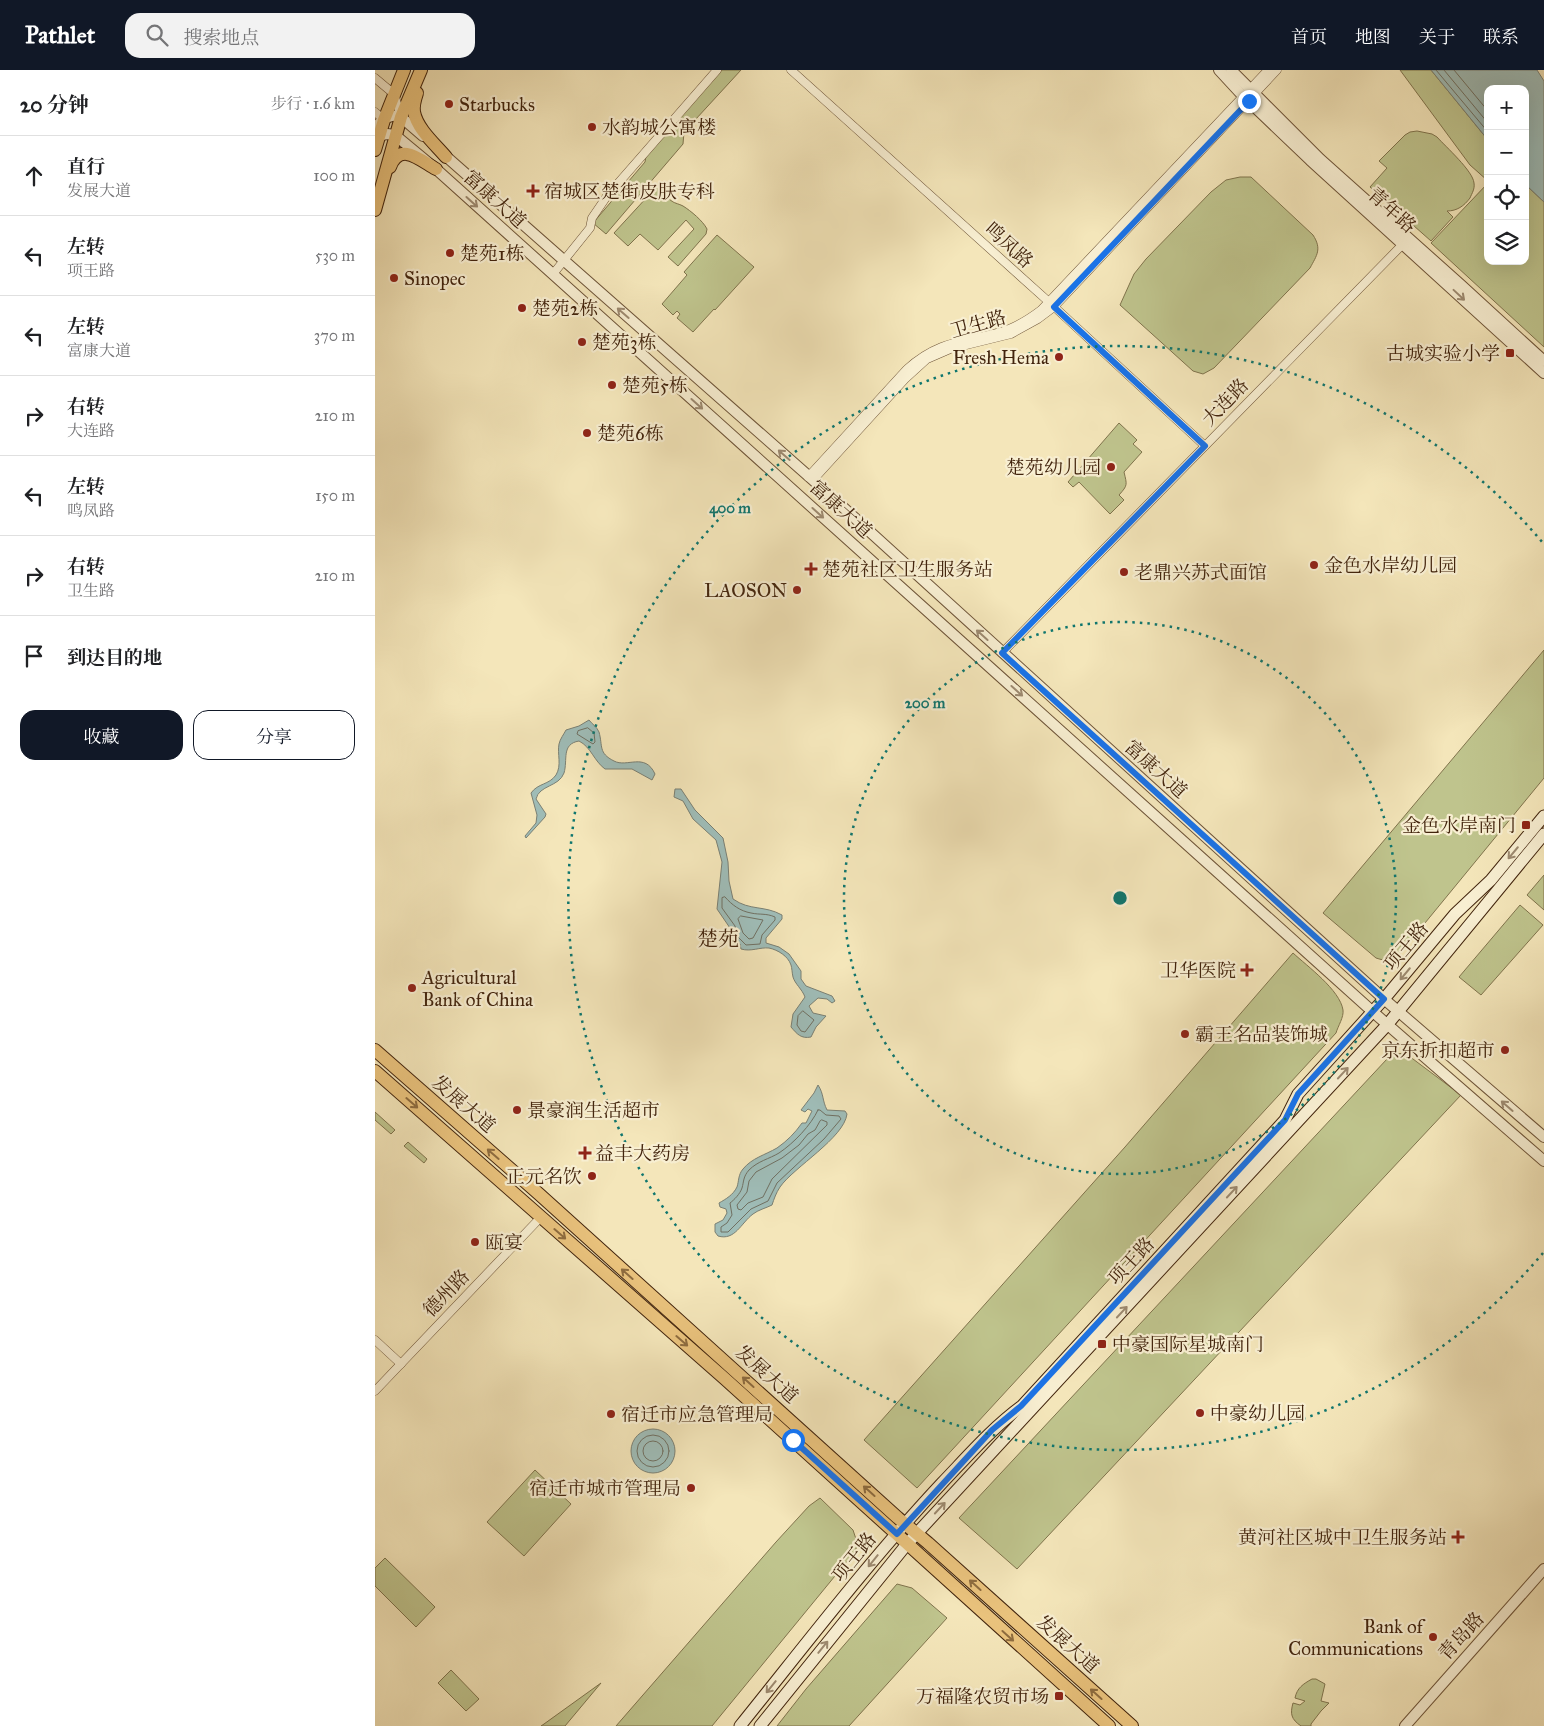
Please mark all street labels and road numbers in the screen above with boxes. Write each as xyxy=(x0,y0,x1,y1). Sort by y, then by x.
street label: 富康大道 xyxy=(459,165,531,233)
street label: 青年路 xyxy=(1363,182,1421,238)
street label: 鸣凤路 xyxy=(980,217,1038,273)
street label: 卫生路 xyxy=(947,305,1009,343)
street label: 大连路 xyxy=(1197,374,1253,430)
street label: 富康大道 xyxy=(805,475,877,543)
street label: 富康大道 xyxy=(1120,735,1192,803)
street label: 项王路 xyxy=(1379,917,1433,975)
street label: 发展大道 xyxy=(428,1070,500,1138)
street label: 项王路 xyxy=(1103,1232,1159,1290)
street label: 德州路 xyxy=(418,1265,474,1321)
street label: 发展大道 xyxy=(731,1340,803,1408)
street label: 项王路 xyxy=(827,1528,881,1586)
street label: 青岛路 xyxy=(1433,1607,1489,1665)
street label: 发展大道 xyxy=(1032,1610,1104,1678)

